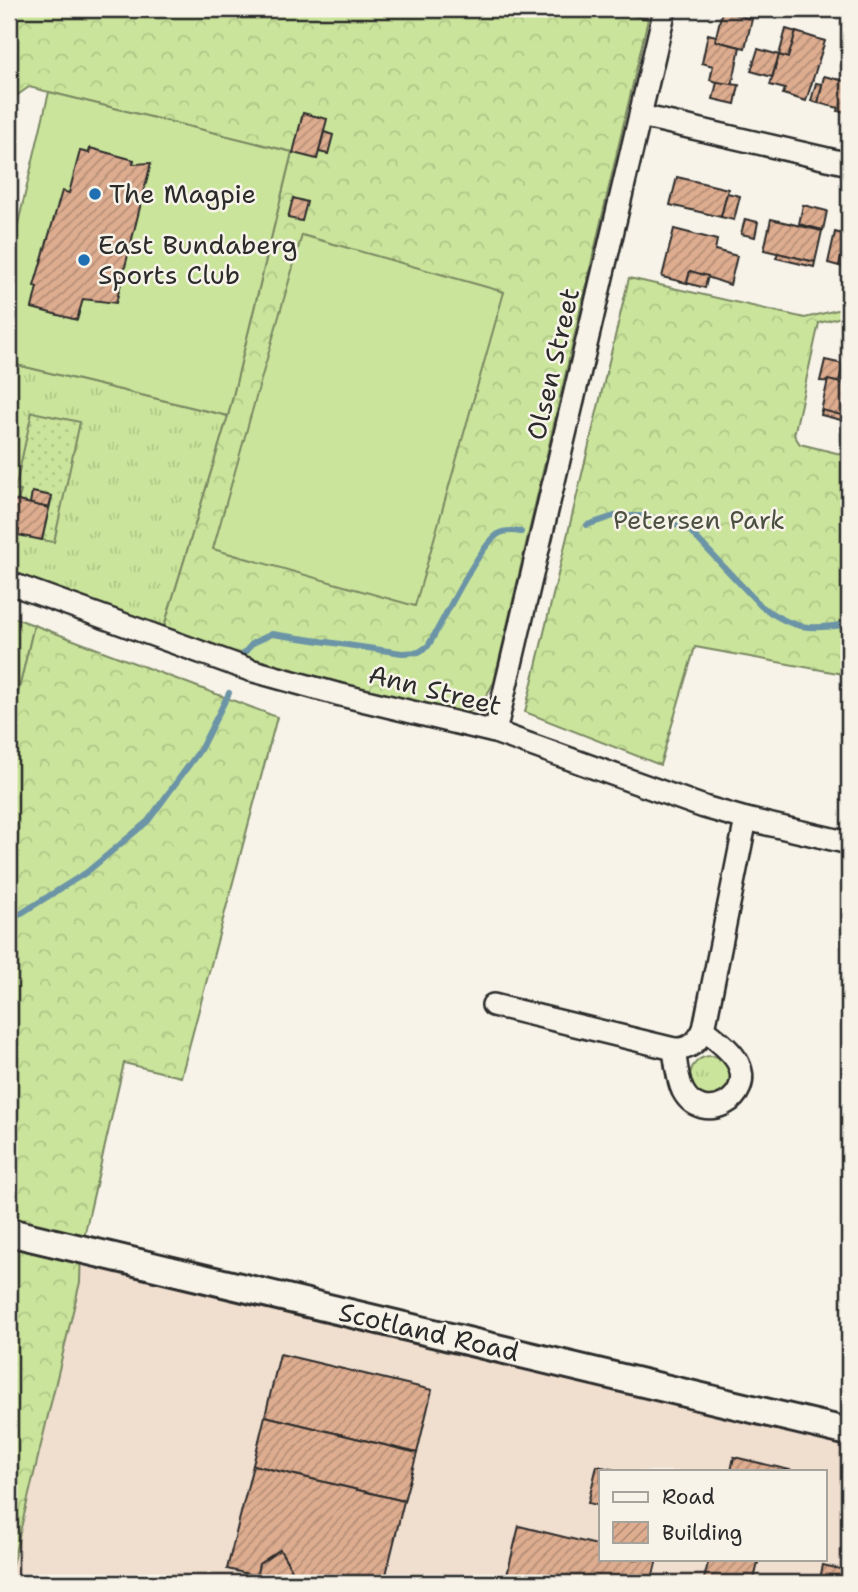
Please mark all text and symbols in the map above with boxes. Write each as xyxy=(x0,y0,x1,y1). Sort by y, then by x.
place label: The Magpie xyxy=(109,176,256,211)
marker: The Magpie xyxy=(87,186,103,202)
place label: East Bundaberg Sports Club xyxy=(98,227,298,292)
marker: East Bundaberg Sports Club xyxy=(76,252,92,268)
street label: Olsen Street xyxy=(518,284,587,443)
park label: Petersen Park xyxy=(613,502,785,537)
street label: Ann Street xyxy=(365,656,505,723)
street label: Scotland Road xyxy=(336,1294,523,1369)
legend xyxy=(599,1470,826,1560)
text: Road xyxy=(662,1483,715,1511)
text: Building xyxy=(662,1519,742,1547)

